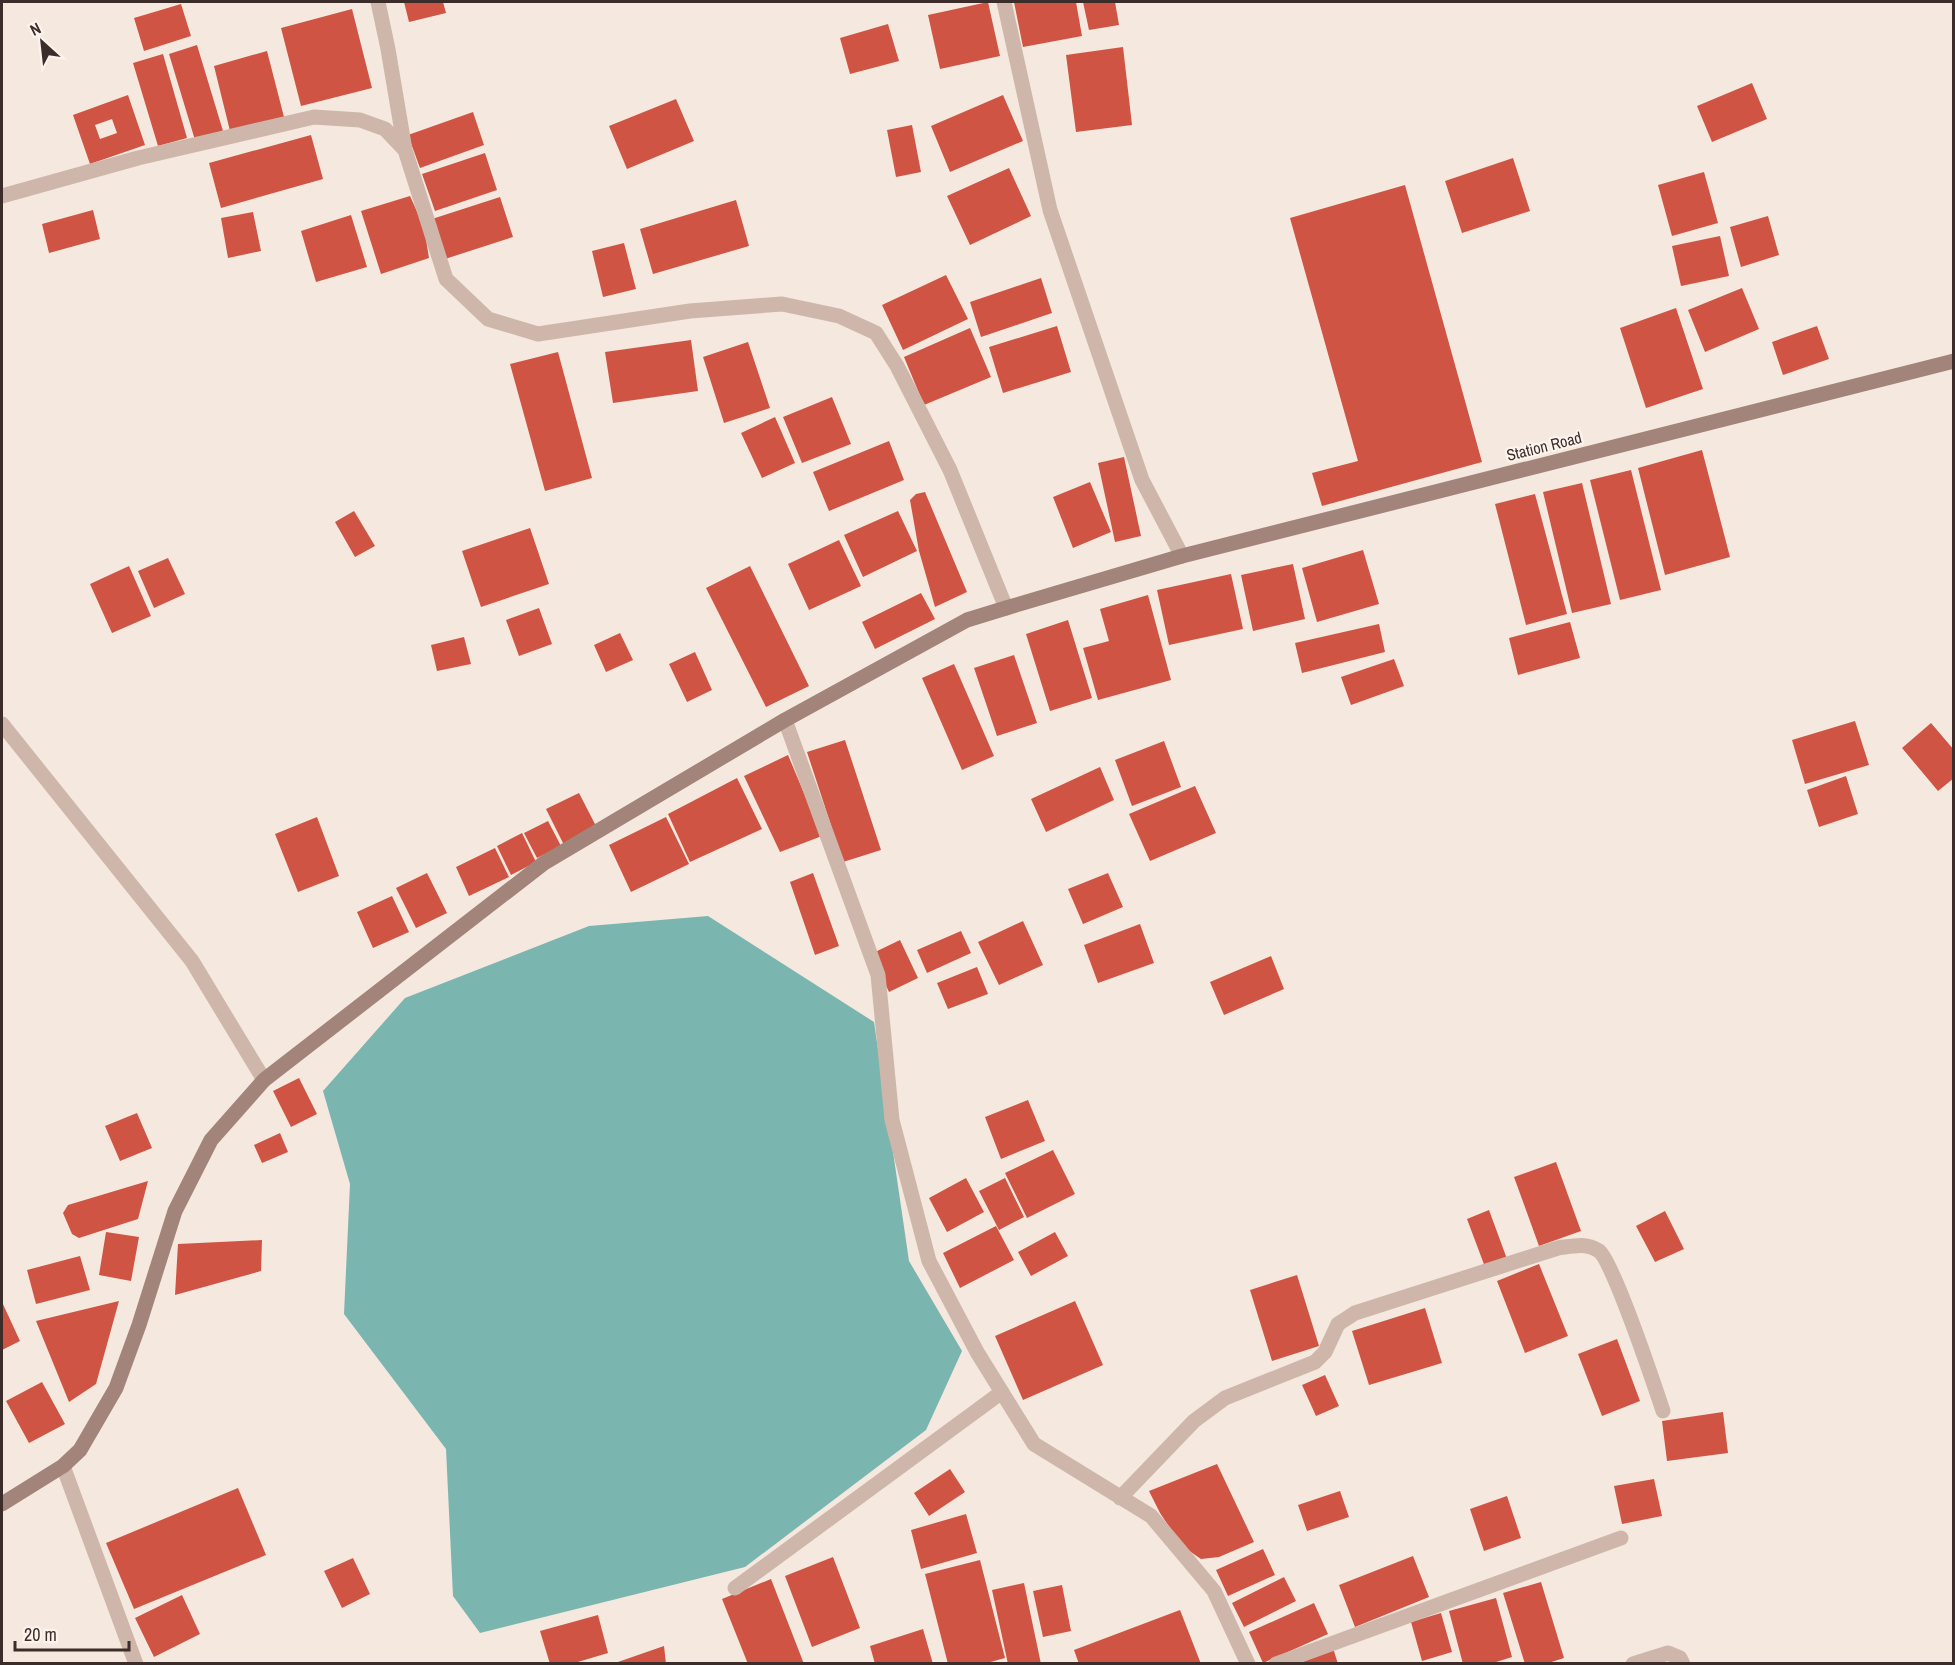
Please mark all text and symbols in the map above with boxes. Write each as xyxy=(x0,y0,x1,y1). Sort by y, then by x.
north arrow xyxy=(12,12,72,72)
text: N xyxy=(26,17,44,41)
street label: Station Road xyxy=(1504,426,1584,466)
scale bar xyxy=(15,1614,129,1652)
text: 20 m xyxy=(24,1622,57,1647)

